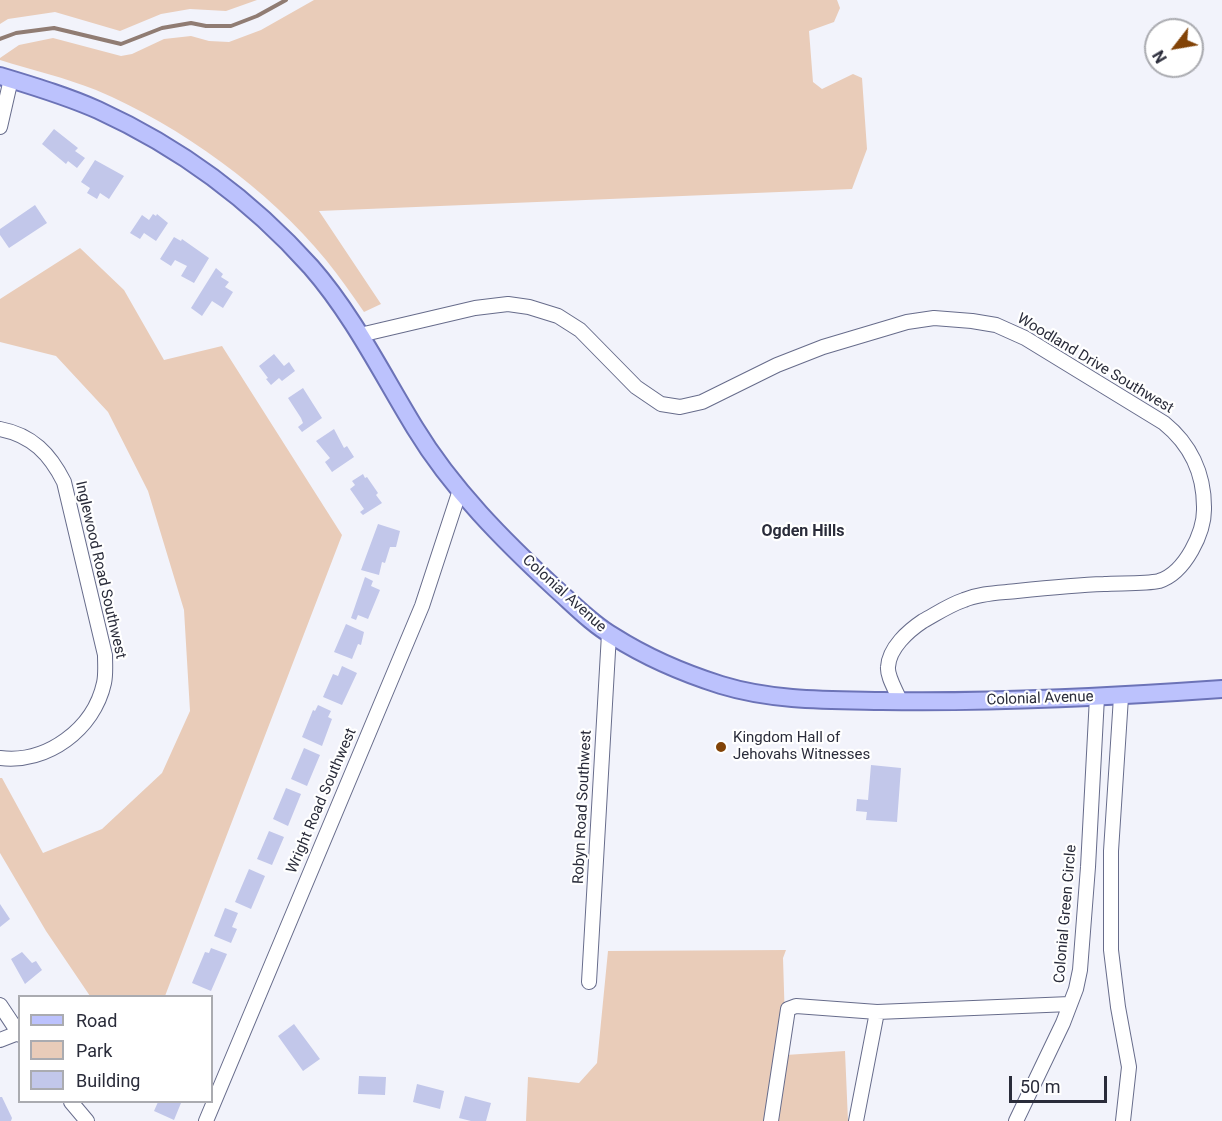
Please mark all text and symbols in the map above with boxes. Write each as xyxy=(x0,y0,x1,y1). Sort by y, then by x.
north arrow xyxy=(1144,18,1204,78)
text: N xyxy=(1149,47,1171,66)
street label: Woodland Drive Southwest xyxy=(1014,310,1176,418)
street label: Inglewood Road Southwest xyxy=(71,479,129,661)
district label: Ogden Hills xyxy=(762,522,844,542)
street label: Colonial Avenue xyxy=(518,552,610,636)
street label: Colonial Avenue xyxy=(986,688,1094,710)
street label: Wright Road Southwest xyxy=(283,726,361,876)
place label: Kingdom Hall of Jehovahs Witnesses xyxy=(733,729,870,764)
street label: Robyn Road Southwest xyxy=(570,730,596,884)
marker: Kingdom Hall of Jehovahs Witnesses xyxy=(714,740,728,754)
street label: Colonial Green Circle xyxy=(1051,844,1081,984)
legend xyxy=(18,995,213,1103)
text: Road xyxy=(76,1010,117,1031)
text: Park xyxy=(76,1040,112,1061)
scale bar xyxy=(1012,1064,1110,1102)
text: Building xyxy=(76,1070,140,1091)
text: 50 m xyxy=(1020,1076,1060,1097)

